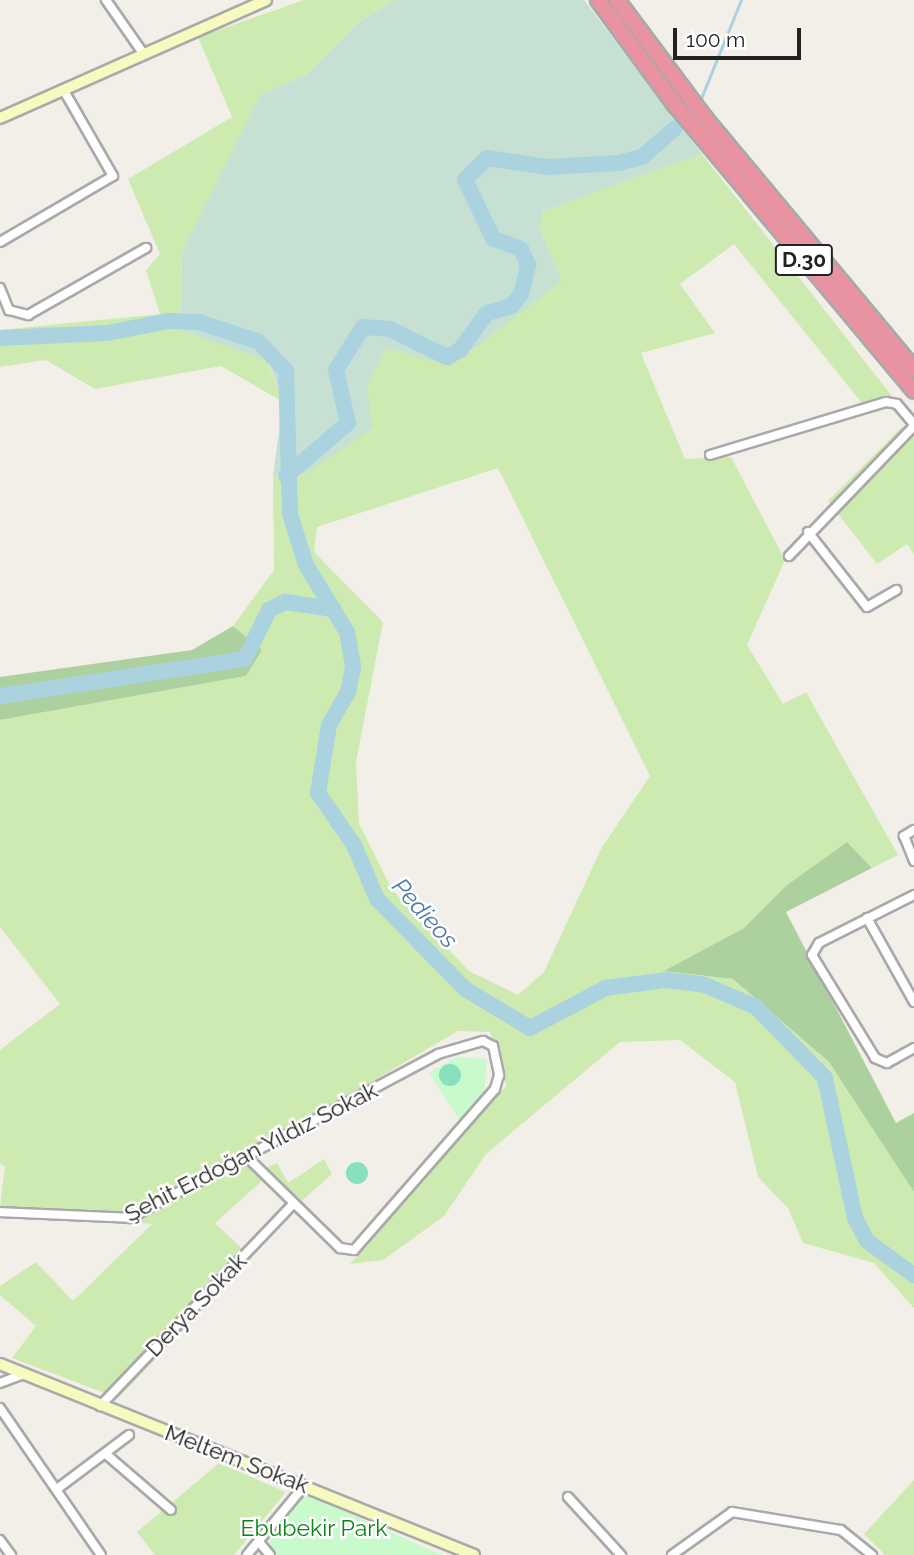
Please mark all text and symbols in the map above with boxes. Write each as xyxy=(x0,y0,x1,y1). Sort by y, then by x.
scale bar xyxy=(676,14,804,58)
text: 100 m xyxy=(686,27,745,52)
road number: D.30 xyxy=(774,243,834,278)
water label: Pedieos xyxy=(386,872,464,954)
street label: Şehit Erdoğan Yıldız Sokak xyxy=(120,1076,382,1228)
street label: Derya Sokak xyxy=(140,1248,252,1362)
street label: Meltem Sokak xyxy=(161,1419,313,1499)
park label: Ebubekir Park xyxy=(240,1514,388,1542)

